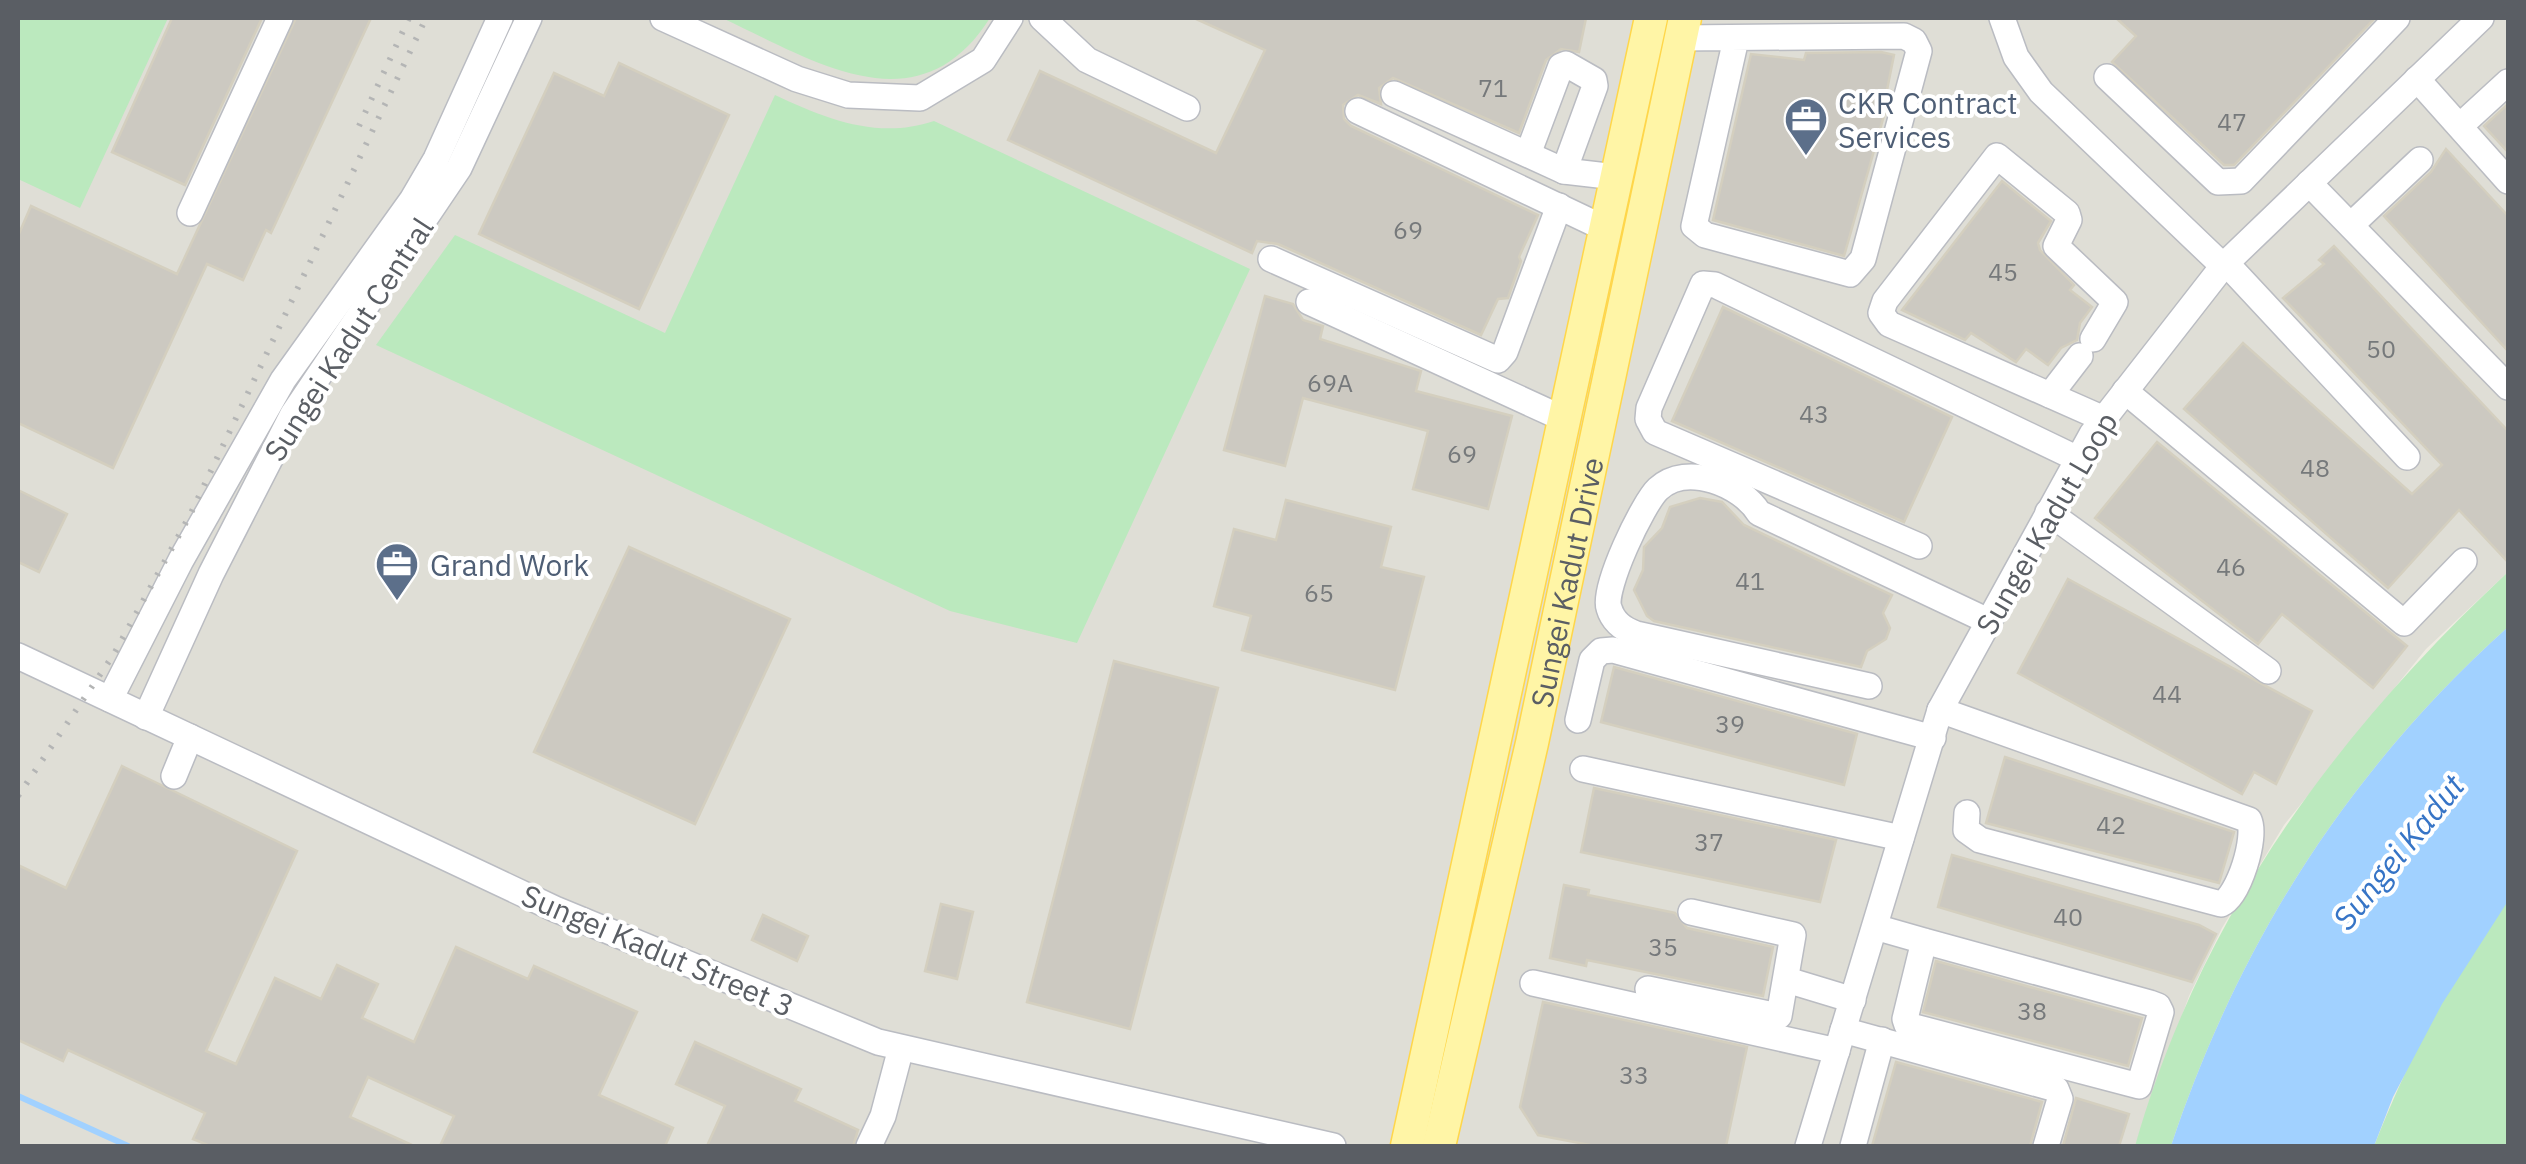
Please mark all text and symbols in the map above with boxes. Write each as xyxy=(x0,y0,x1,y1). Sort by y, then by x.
house number: 71 xyxy=(1478,71,1508,104)
place label: CKR Contract Services xyxy=(1838,83,2017,156)
office icon: CKR Contract Services xyxy=(1783,96,1829,157)
house number: 47 xyxy=(2217,105,2247,138)
street label: Sungei Kadut Central xyxy=(255,210,441,468)
house number: 69 xyxy=(1393,213,1423,246)
house number: 45 xyxy=(1988,255,2018,288)
house number: 50 xyxy=(2366,332,2396,365)
house number: 69A xyxy=(1307,366,1353,399)
house number: 43 xyxy=(1799,397,1829,430)
street label: Sungei Kadut Loop xyxy=(1966,405,2126,641)
house number: 69 xyxy=(1447,437,1477,470)
house number: 48 xyxy=(2300,451,2330,484)
street label: Sungei Kadut Drive xyxy=(1521,454,1611,711)
office icon: Grand Work xyxy=(374,541,420,602)
place label: Grand Work xyxy=(430,545,589,584)
house number: 46 xyxy=(2216,550,2246,583)
house number: 41 xyxy=(1735,564,1765,597)
house number: 65 xyxy=(1304,576,1334,609)
house number: 44 xyxy=(2152,677,2182,710)
house number: 39 xyxy=(1715,707,1745,740)
water label: Sungei Kadut xyxy=(2323,766,2474,938)
house number: 42 xyxy=(2096,808,2126,841)
house number: 37 xyxy=(1694,825,1724,858)
street label: Sungei Kadut Street 3 xyxy=(516,875,800,1025)
house number: 40 xyxy=(2053,900,2083,933)
house number: 35 xyxy=(1648,930,1678,963)
house number: 38 xyxy=(2017,994,2047,1027)
house number: 33 xyxy=(1619,1058,1649,1091)

